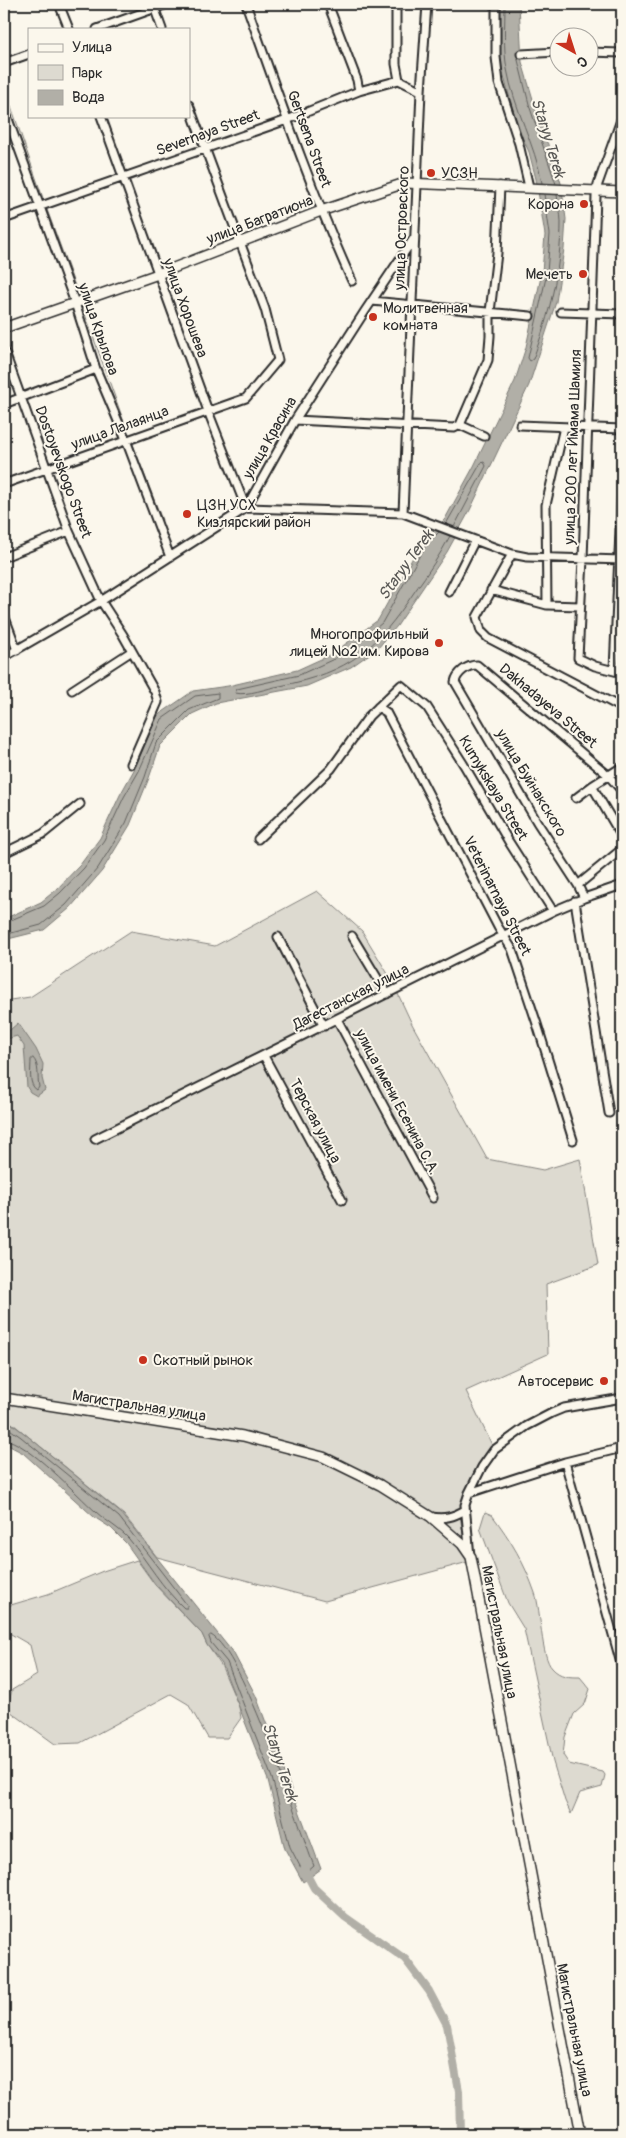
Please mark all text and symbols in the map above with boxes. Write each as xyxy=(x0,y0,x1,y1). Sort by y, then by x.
legend xyxy=(28,28,190,118)
north arrow xyxy=(548,28,598,78)
text: Улица xyxy=(72,38,112,57)
text: С xyxy=(573,52,591,71)
text: Парк xyxy=(72,64,103,83)
text: Вода xyxy=(72,88,105,107)
street label: Gertsena Street xyxy=(283,88,336,191)
water label: Staryy Terek xyxy=(526,96,570,181)
street label: Severnaya Street xyxy=(154,105,263,160)
place label: УСЗН xyxy=(441,164,478,183)
street label: улица Островского xyxy=(390,166,414,291)
marker: УСЗН xyxy=(425,167,437,179)
street label: улица Багратиона xyxy=(203,191,316,249)
place label: Корона xyxy=(528,195,574,214)
marker: Корона xyxy=(578,198,590,210)
street label: улица Хорошева xyxy=(158,255,212,360)
place label: Мечеть xyxy=(525,265,573,284)
marker: Мечеть xyxy=(577,268,589,280)
street label: улица Крылова xyxy=(73,279,123,378)
place label: Молитвенная комната xyxy=(383,299,468,335)
marker: Молитвенная комната xyxy=(367,311,379,323)
street label: улица 200 лет Имама Шамиля xyxy=(560,349,586,546)
street label: улица Красина xyxy=(238,393,301,483)
street label: улица Лалаянца xyxy=(68,402,171,455)
street label: Dostoyevskogo Street xyxy=(30,403,96,542)
place label: ЦЗН УСХ Кизлярский район xyxy=(197,496,311,532)
marker: ЦЗН УСХ Кизлярский район xyxy=(181,508,193,520)
water label: Staryy Terek xyxy=(374,525,439,604)
place label: Многопрофильный лицей №2 им. Кирова xyxy=(289,625,429,661)
marker: Многопрофильный лицей №2 им. Кирова xyxy=(433,637,445,649)
street label: Dakhadayeva Street xyxy=(495,659,602,753)
street label: улица Буйнакского xyxy=(491,725,571,840)
street label: Kumykskaya Street xyxy=(454,732,532,845)
street label: Veterinarnaya Street xyxy=(459,833,536,960)
street label: Дагестанская улица xyxy=(289,960,412,1035)
street label: улица имени Есенина С.А. xyxy=(350,1025,443,1178)
street label: Терская улица xyxy=(285,1076,345,1166)
place label: Скотный рынок xyxy=(153,1351,253,1370)
marker: Скотный рынок xyxy=(137,1354,149,1366)
place label: Автосервис xyxy=(518,1372,594,1391)
marker: Автосервис xyxy=(598,1375,610,1387)
street label: Магистральная улица xyxy=(71,1386,207,1426)
street label: Магистральная улица xyxy=(477,1564,521,1700)
water label: Staryy Terek xyxy=(258,1720,303,1805)
street label: Магистральная улица xyxy=(552,1962,596,2098)

